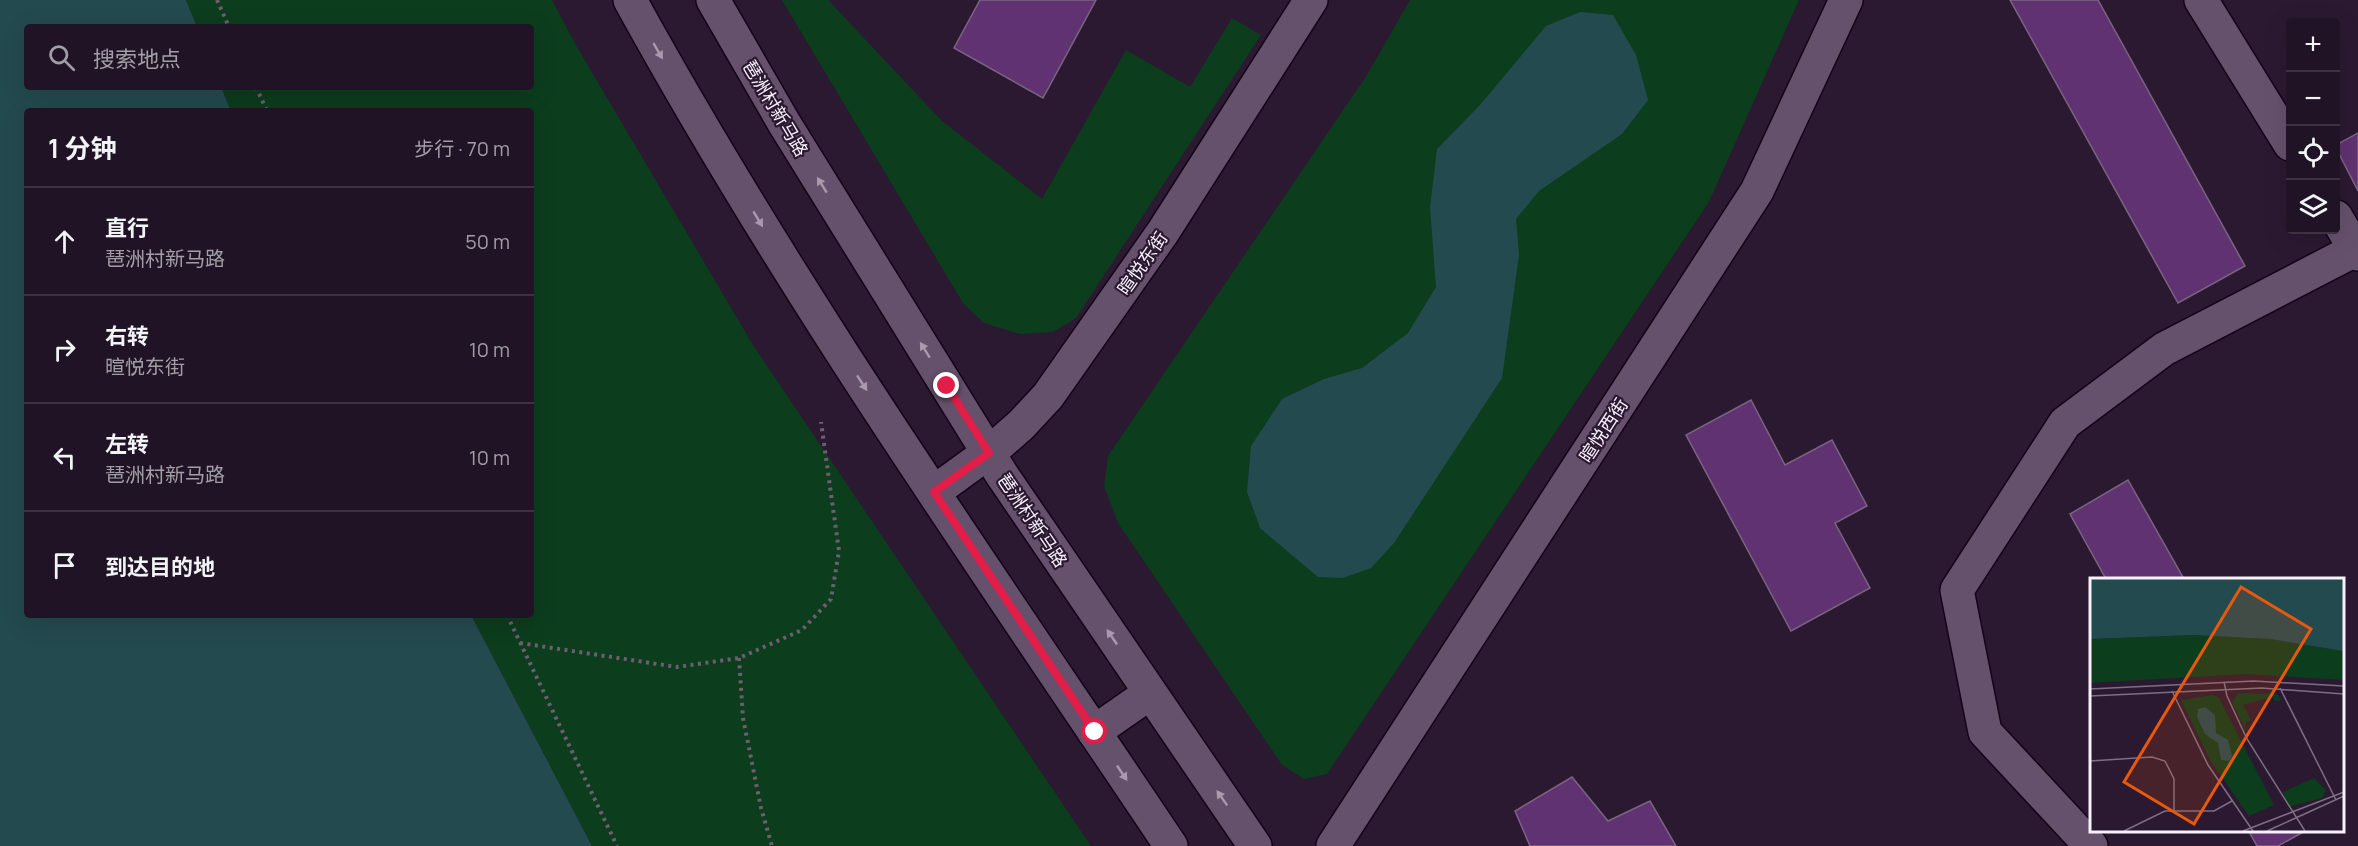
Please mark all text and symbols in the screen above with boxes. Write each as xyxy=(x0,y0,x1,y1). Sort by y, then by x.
map controls xyxy=(2286,18,2340,234)
button: + xyxy=(2286,18,2340,72)
search box xyxy=(24,24,534,90)
icon: search xyxy=(45,41,78,74)
one-way arrow xyxy=(653,43,663,60)
text: 搜索地点 xyxy=(93,44,181,74)
street label: 琶洲村新马路 xyxy=(738,56,814,160)
button: − xyxy=(2286,72,2340,126)
button: locate xyxy=(2286,126,2340,180)
text: 1 分钟 xyxy=(48,130,117,166)
text: 步行 · 70 m xyxy=(414,135,510,162)
one-way arrow xyxy=(816,177,827,193)
button: layers xyxy=(2286,180,2340,234)
one-way arrow xyxy=(752,211,763,227)
text: 直行 xyxy=(105,213,149,243)
icon: ahead xyxy=(48,225,81,258)
street label: 暄悦东街 xyxy=(1112,227,1172,299)
text: 50 m xyxy=(465,228,510,255)
text: 琶洲村新马路 xyxy=(105,245,225,272)
text: 右转 xyxy=(105,321,149,351)
icon: right xyxy=(48,333,81,366)
text: 10 m xyxy=(469,336,510,363)
one-way arrow xyxy=(919,343,931,359)
text: 暄悦东街 xyxy=(105,353,185,380)
route end xyxy=(933,372,959,398)
one-way arrow xyxy=(856,375,868,391)
street label: 暄悦西街 xyxy=(1573,393,1633,467)
text: 左转 xyxy=(105,429,149,459)
icon: left xyxy=(48,441,81,474)
text: 10 m xyxy=(469,444,510,471)
text: 琶洲村新马路 xyxy=(105,461,225,488)
street label: 琶洲村新马路 xyxy=(993,469,1073,571)
icon: arrive xyxy=(48,549,81,582)
text: 到达目的地 xyxy=(105,552,215,582)
inset map xyxy=(2090,578,2343,831)
one-way arrow xyxy=(1106,629,1118,645)
route start xyxy=(1081,718,1107,744)
one-way arrow xyxy=(1116,764,1128,780)
one-way arrow xyxy=(1217,790,1228,806)

